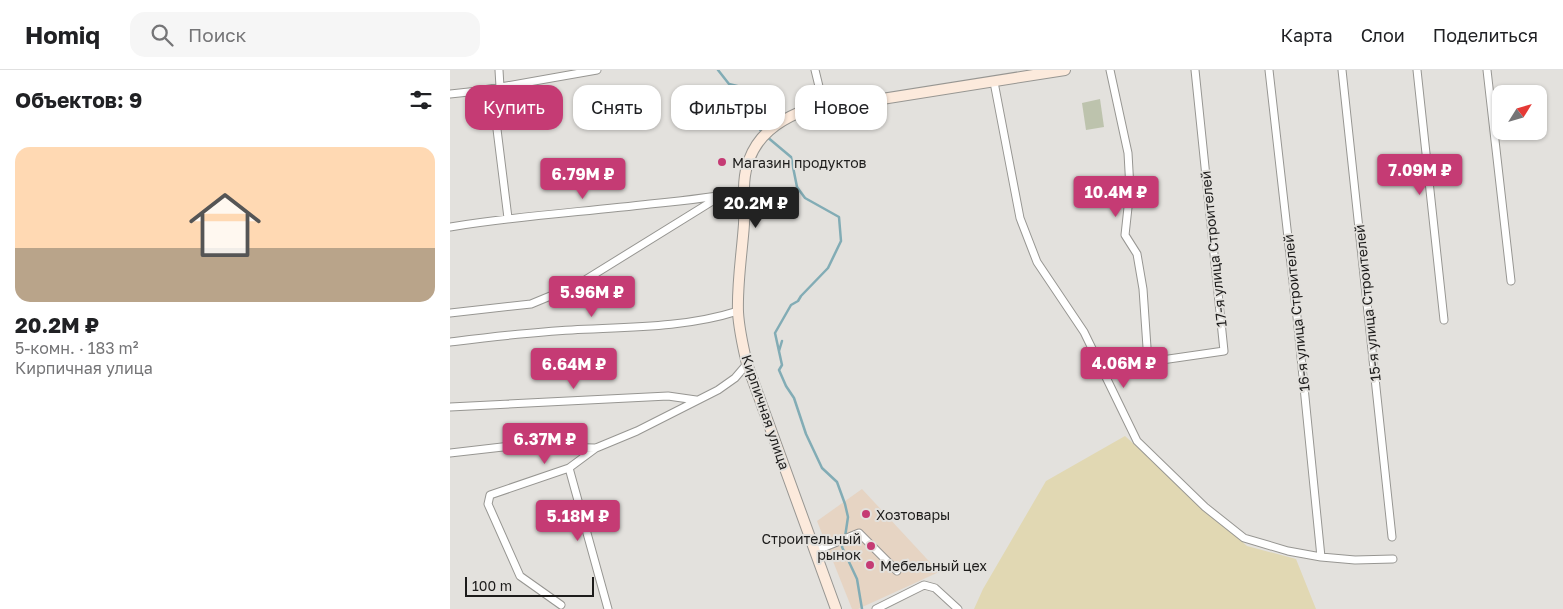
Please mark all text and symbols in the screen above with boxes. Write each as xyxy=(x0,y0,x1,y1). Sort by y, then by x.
search box xyxy=(130,12,480,57)
text: Homiq xyxy=(25,20,100,49)
icon: search xyxy=(148,21,176,49)
text: Поиск xyxy=(188,23,247,46)
text: Карта xyxy=(1281,24,1333,46)
text: Слои xyxy=(1361,24,1405,46)
text: Поделиться xyxy=(1433,24,1538,46)
chip: Купить xyxy=(465,85,563,130)
chip: Снять xyxy=(573,85,661,130)
chip: Фильтры xyxy=(671,85,785,130)
chip: Новое xyxy=(795,85,887,130)
north arrow xyxy=(1492,85,1548,140)
map controls xyxy=(1492,85,1547,140)
icon: filters xyxy=(407,86,435,114)
text: Объектов: 9 xyxy=(15,87,142,113)
place label: Магазин продуктов xyxy=(732,154,867,171)
pin: 7.09M ₽ xyxy=(1374,154,1466,196)
marker: Магазин продуктов xyxy=(716,156,728,168)
pin: 6.79M ₽ xyxy=(537,158,629,200)
text: 7.09M ₽ xyxy=(1388,160,1452,180)
text: 6.79M ₽ xyxy=(551,164,615,184)
street label: 17-я улица Строителей xyxy=(1196,170,1230,328)
pin: 10.4M ₽ xyxy=(1070,176,1162,218)
icon: home xyxy=(180,180,270,270)
text: 10.4M ₽ xyxy=(1085,182,1147,202)
pin: 20.2M ₽ xyxy=(710,186,802,229)
text: 20.2M ₽ xyxy=(724,193,788,213)
street label: 15-я улица Строителей xyxy=(1350,224,1384,382)
street label: 16-я улица Строителей xyxy=(1279,234,1313,392)
pin: 5.96M ₽ xyxy=(546,276,638,318)
text: 5.96M ₽ xyxy=(560,282,624,302)
text: 20.2M ₽ xyxy=(15,312,99,338)
text: 5-комн. · 183 m² xyxy=(15,338,139,358)
pin: 4.06M ₽ xyxy=(1078,346,1170,389)
pin: 6.64M ₽ xyxy=(528,348,620,390)
street label: Кирпичная улица xyxy=(738,352,794,472)
text: 4.06M ₽ xyxy=(1092,353,1156,373)
text: 6.64M ₽ xyxy=(542,354,606,374)
text: Кирпичная улица xyxy=(15,358,153,378)
pin: 6.37M ₽ xyxy=(499,422,591,465)
text: 6.37M ₽ xyxy=(514,429,576,449)
pin: 5.18M ₽ xyxy=(532,500,624,542)
text: 5.18M ₽ xyxy=(547,506,609,526)
place label: Хозтовары xyxy=(876,506,950,523)
marker: Хозтовары xyxy=(860,508,872,520)
place label: Строительный рынок xyxy=(762,530,861,563)
marker: Строительный рынок xyxy=(865,540,877,552)
place label: Мебельный цех xyxy=(880,557,987,574)
marker: Мебельный цех xyxy=(864,559,876,571)
scale bar xyxy=(465,574,594,597)
text: 100 m xyxy=(472,577,512,594)

